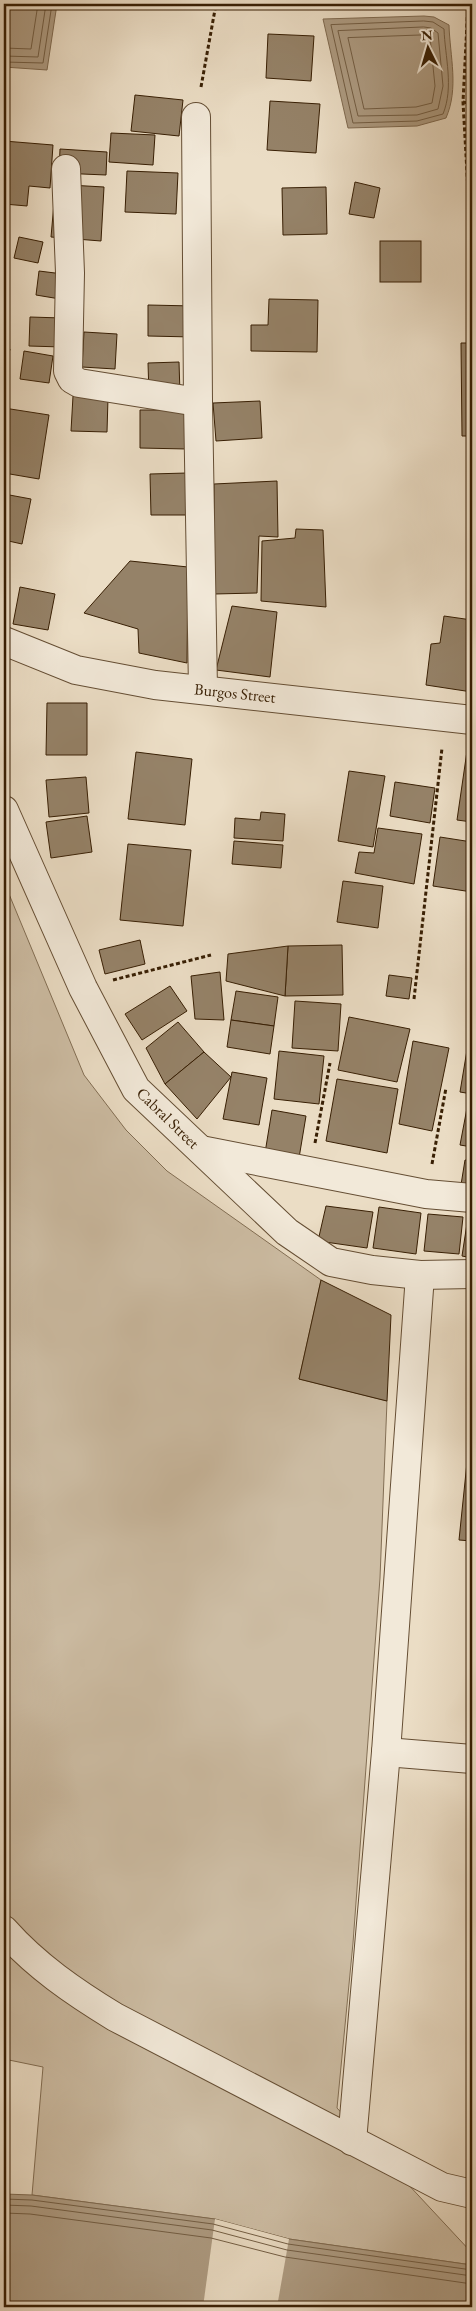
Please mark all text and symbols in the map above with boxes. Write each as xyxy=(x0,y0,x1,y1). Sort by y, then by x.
north arrow xyxy=(404,22,454,72)
text: N xyxy=(420,26,434,45)
street label: Burgos Street xyxy=(193,678,277,708)
street label: Cabral Street xyxy=(132,1083,204,1153)

